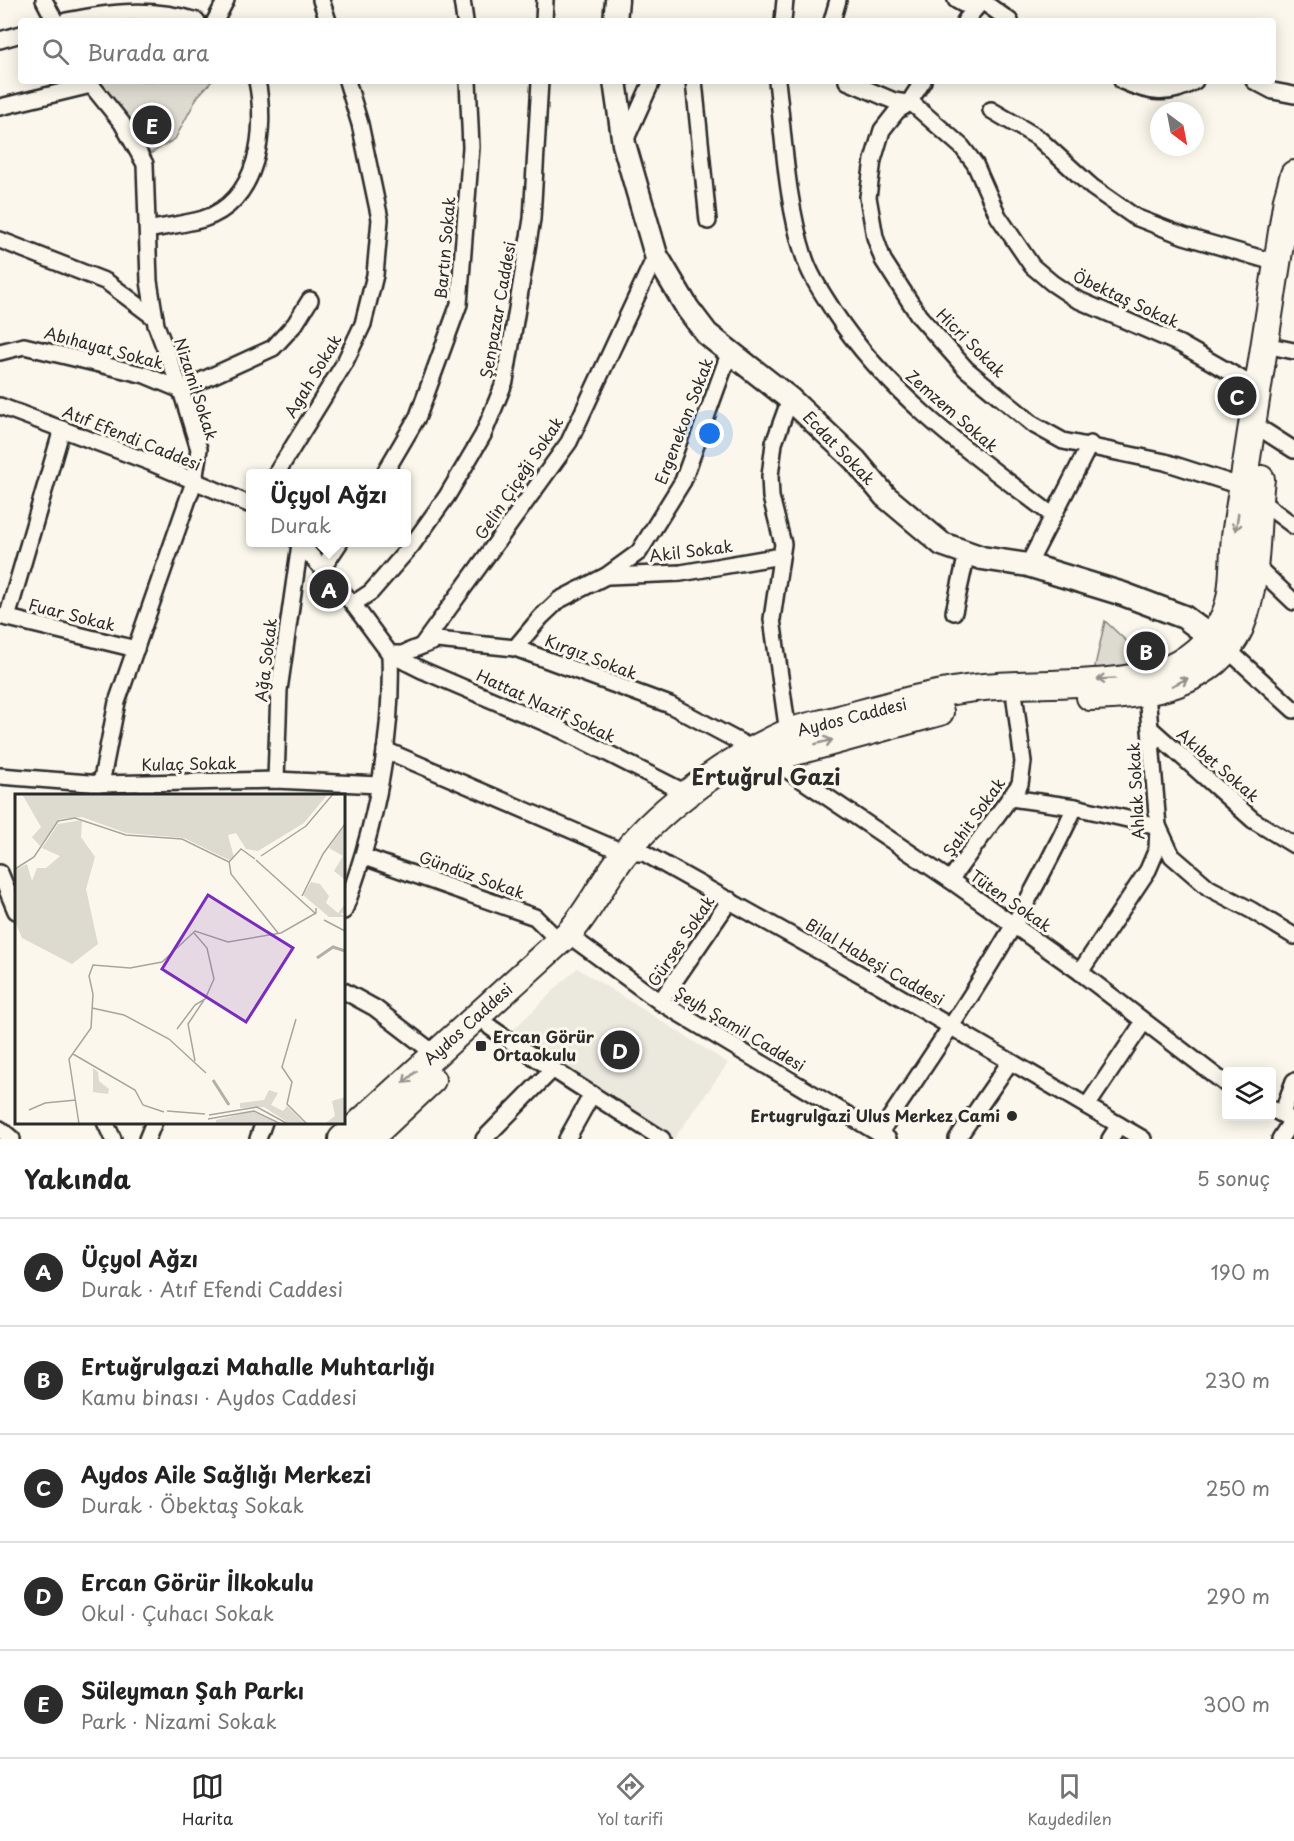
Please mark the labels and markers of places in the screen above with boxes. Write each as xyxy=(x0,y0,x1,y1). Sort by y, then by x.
pin: E xyxy=(132,102,172,148)
pin: C xyxy=(1218,374,1256,418)
pin: A xyxy=(310,566,348,612)
pin: B xyxy=(1126,628,1166,674)
place label: Ercan Görür Ortaokulu xyxy=(493,1024,595,1066)
pin: D xyxy=(600,1028,640,1072)
marker: Ercan Görür Ortaokulu xyxy=(474,1039,488,1053)
place label: Ertugrulgazi Ulus Merkez Cami xyxy=(750,1103,1000,1127)
marker: Ertugrulgazi Ulus Merkez Cami xyxy=(1005,1109,1019,1123)

